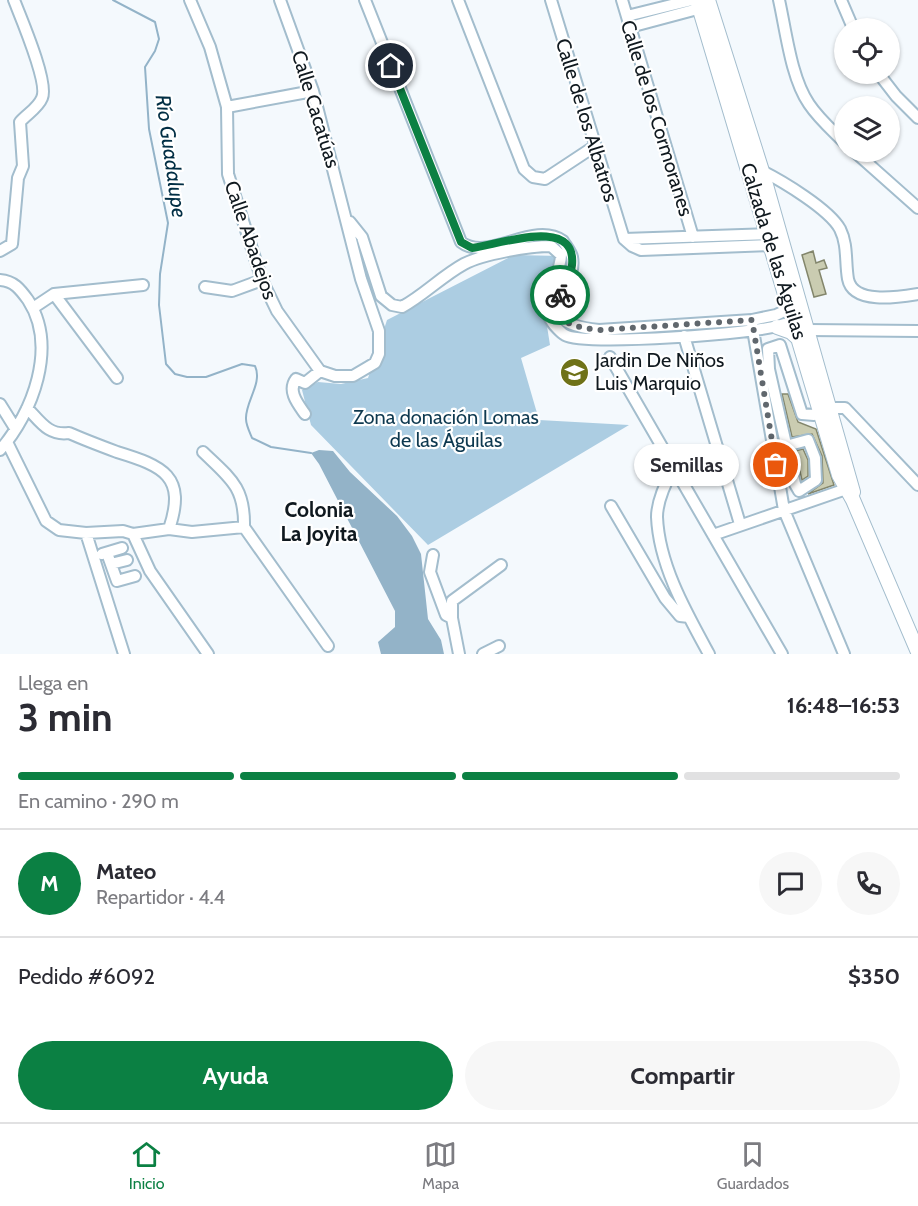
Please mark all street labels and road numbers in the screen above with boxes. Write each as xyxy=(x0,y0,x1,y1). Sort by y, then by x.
street label: Calle de los Cormoranes xyxy=(616,17,698,219)
street label: Calle de los Albatros xyxy=(551,35,623,205)
street label: Calle Cacatúas xyxy=(287,47,345,171)
street label: Calzada de las Águilas xyxy=(736,160,812,342)
street label: Calle Abadejos xyxy=(219,178,283,302)

